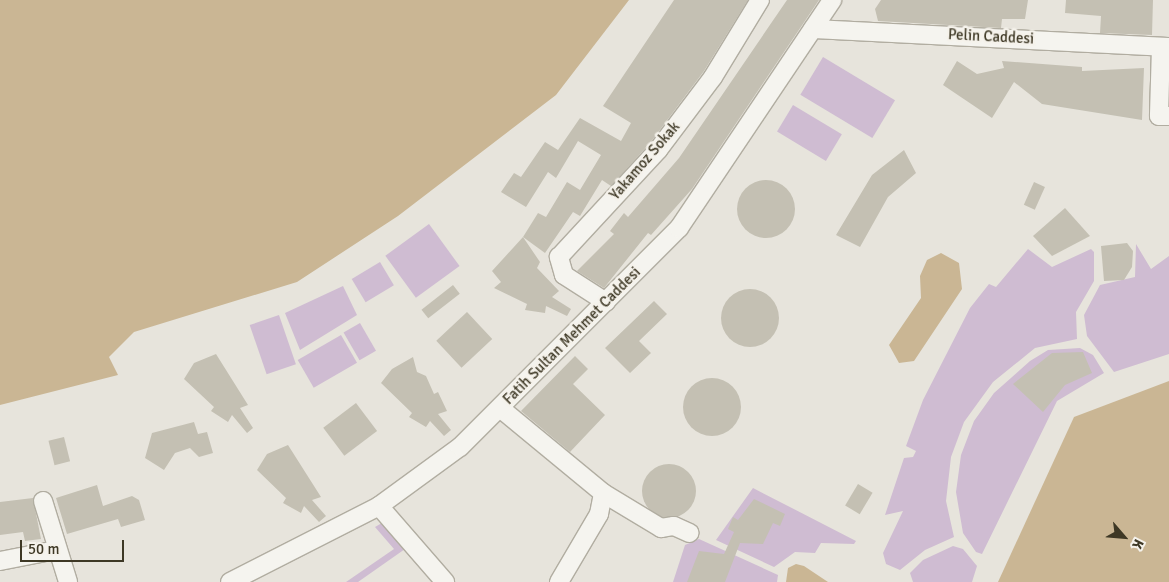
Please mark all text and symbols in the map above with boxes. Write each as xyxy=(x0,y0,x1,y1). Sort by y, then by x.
street label: Pelin Caddesi xyxy=(948,26,1034,48)
street label: Yakamoz Sokak xyxy=(606,118,684,204)
street label: Fatih Sultan Mehmet Caddesi xyxy=(500,264,644,408)
north arrow xyxy=(1099,512,1149,562)
scale bar xyxy=(22,530,126,562)
text: K xyxy=(1128,536,1147,552)
text: 50 m xyxy=(28,540,59,558)

